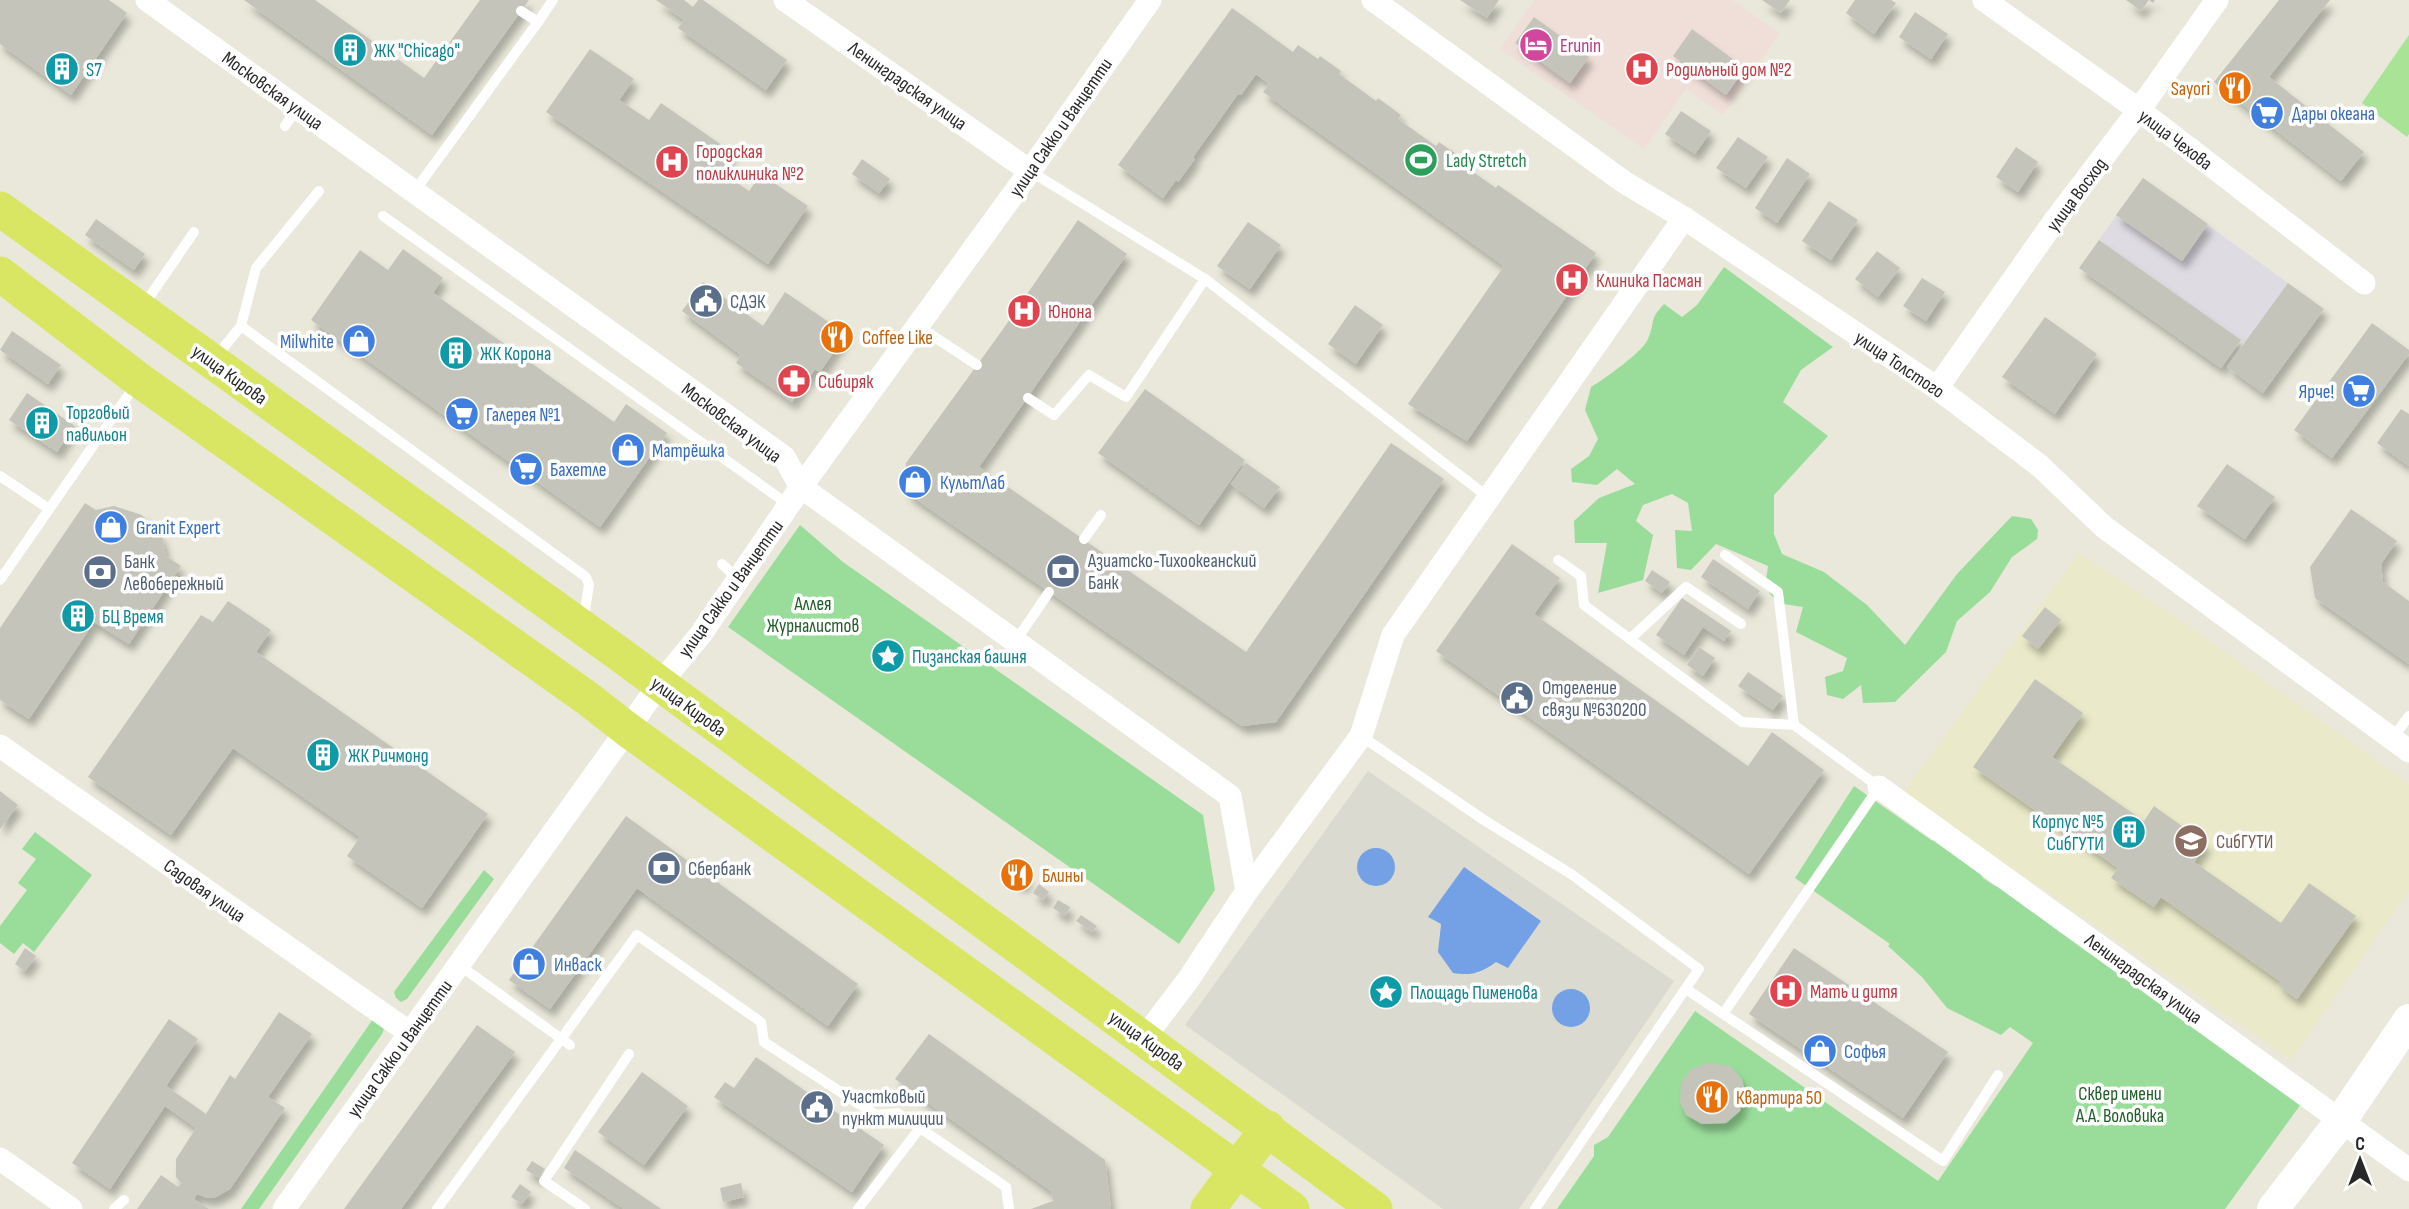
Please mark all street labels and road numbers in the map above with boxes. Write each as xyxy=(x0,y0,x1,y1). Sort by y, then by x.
street label: Ленинградская улица xyxy=(843,36,971,136)
street label: Московская улица xyxy=(217,47,327,136)
street label: улица Сакко и Ванцетти xyxy=(1005,54,1118,202)
street label: улица Чехова xyxy=(2134,105,2217,175)
street label: улица Восход xyxy=(2042,154,2112,236)
street label: улица Толстого xyxy=(1850,327,1949,404)
street label: улица Кирова xyxy=(187,340,271,410)
street label: Московская улица xyxy=(677,378,786,468)
street label: улица Сакко и Ванцетти xyxy=(674,516,789,662)
street label: улица Кирова xyxy=(646,672,730,742)
street label: Садовая улица xyxy=(159,855,250,928)
street label: Ленинградская улица xyxy=(2079,928,2206,1029)
street label: улица Сакко и Ванцетти xyxy=(343,976,458,1122)
street label: улица Кирова xyxy=(1104,1006,1188,1076)

